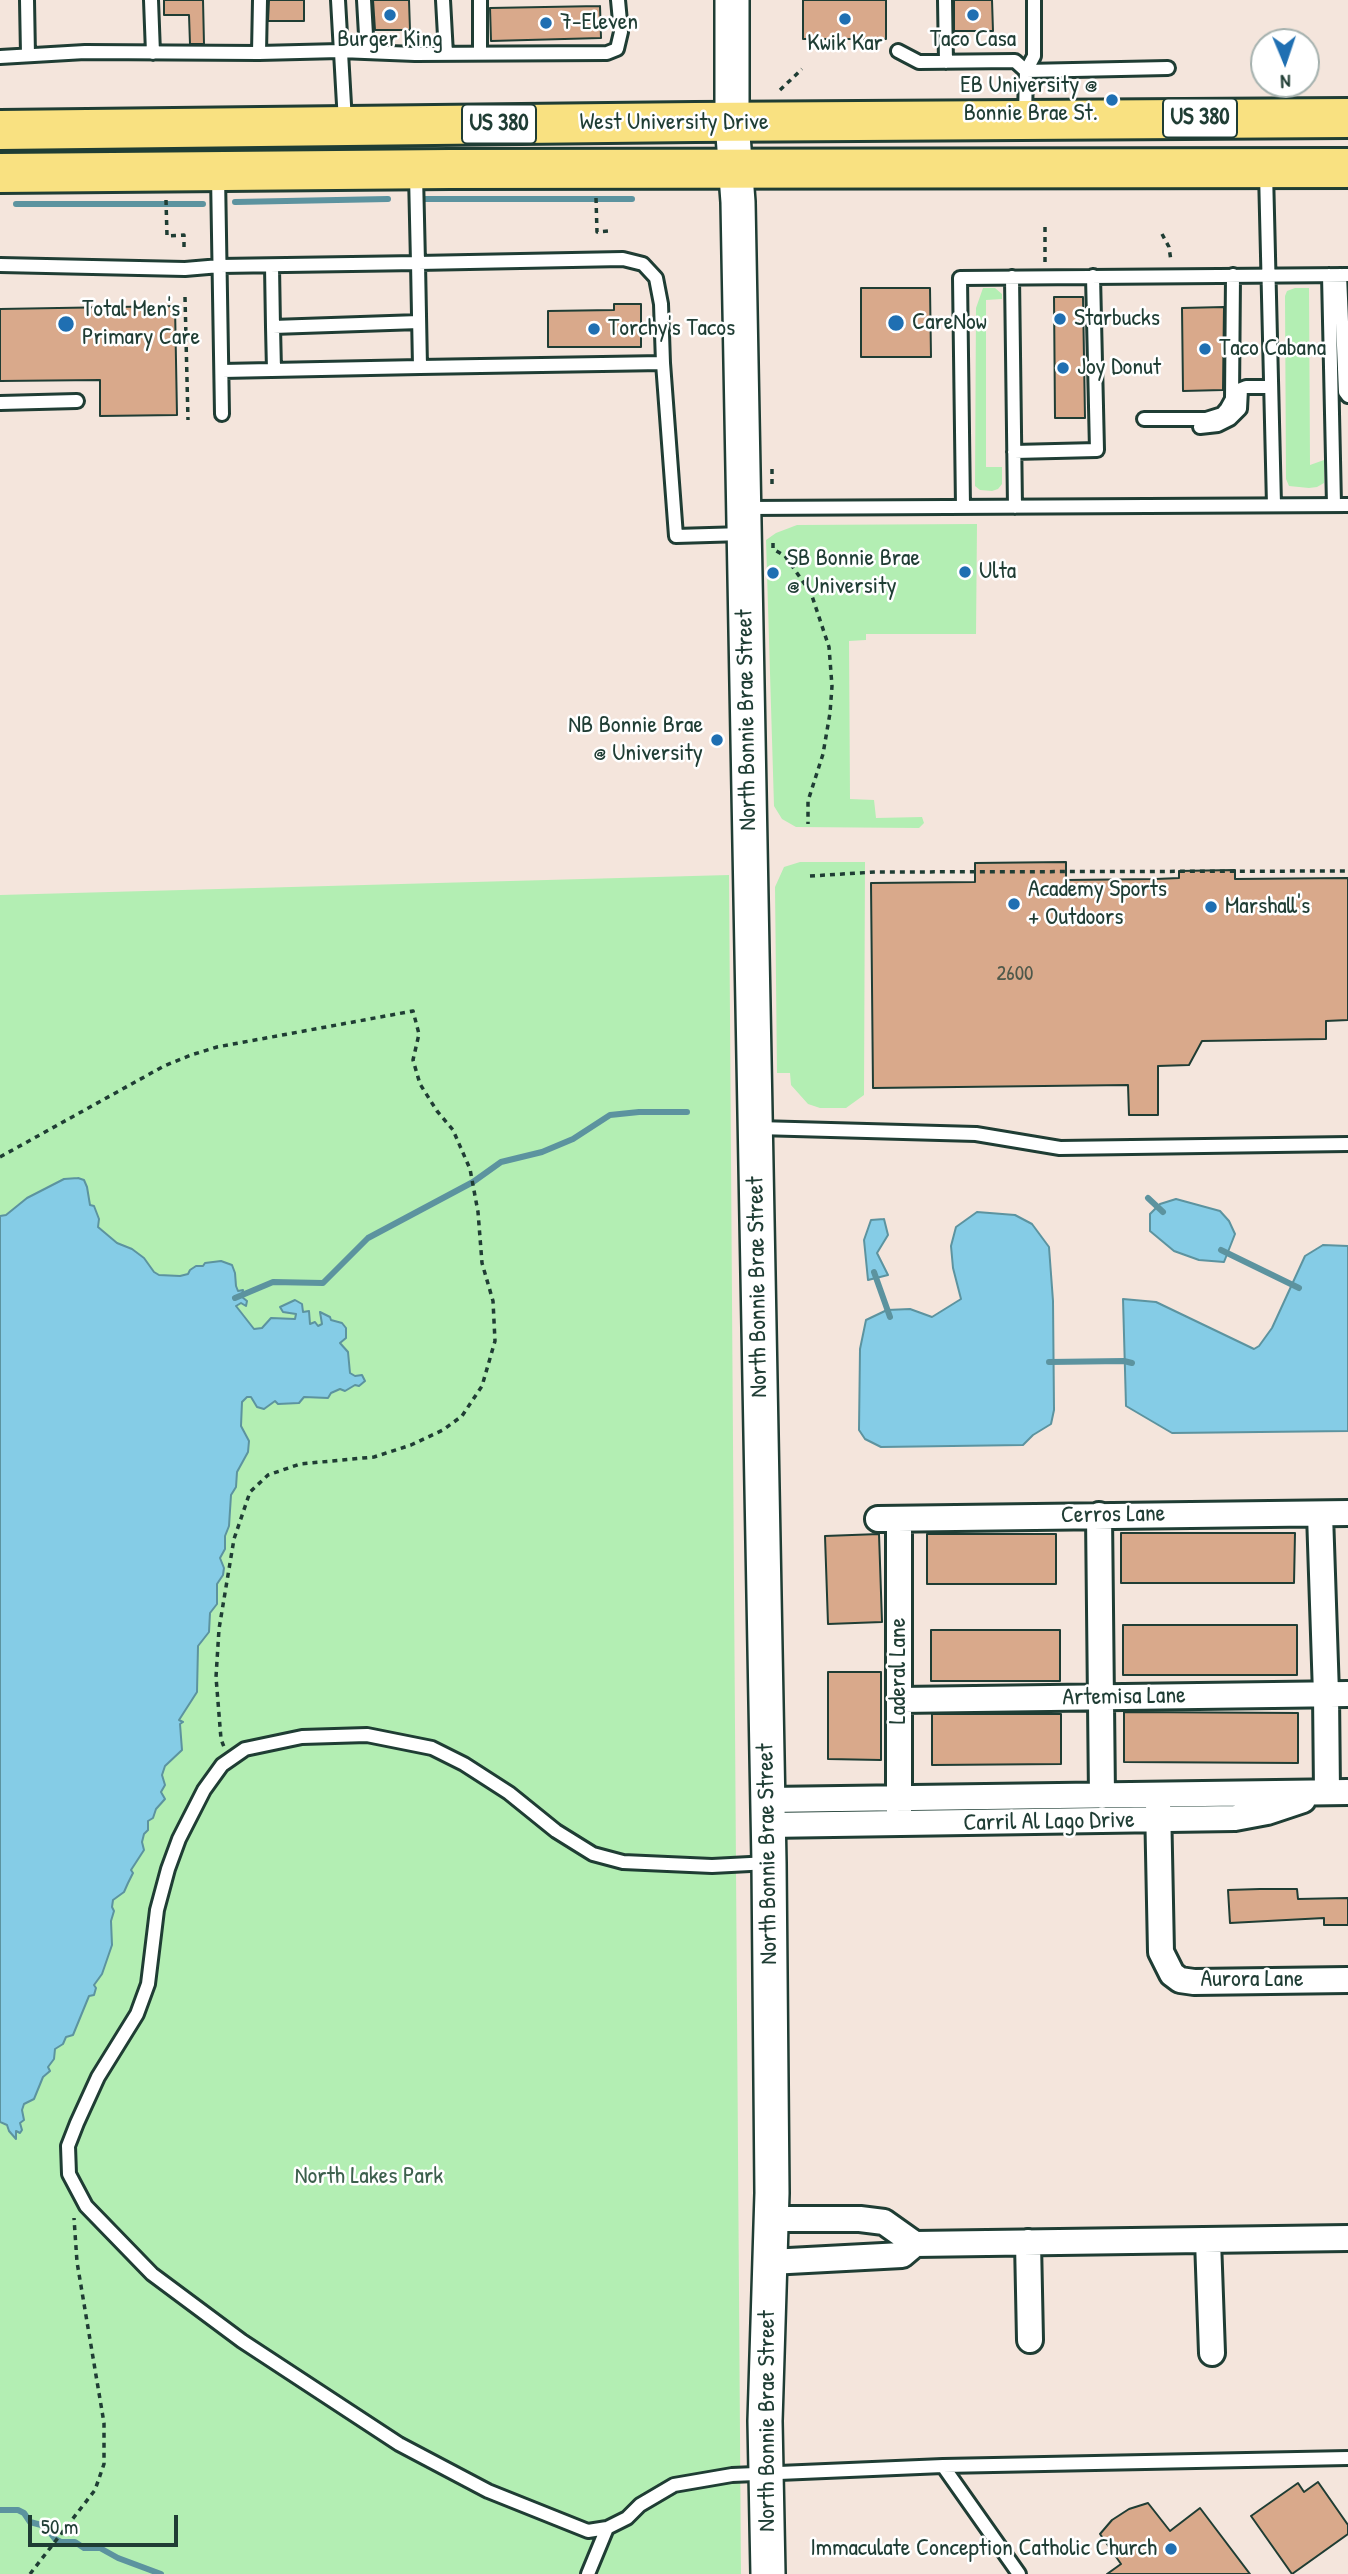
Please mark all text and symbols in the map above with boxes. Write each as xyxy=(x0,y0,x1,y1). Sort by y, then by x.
marker: Burger King xyxy=(382,7,398,23)
marker: Taco Casa xyxy=(965,7,981,23)
place label: 7-Eleven xyxy=(560,9,638,37)
marker: Kwik Kar xyxy=(837,11,853,27)
marker: 7-Eleven xyxy=(538,15,554,31)
place label: Burger King xyxy=(337,26,443,54)
place label: Taco Casa xyxy=(930,26,1016,54)
north arrow xyxy=(1250,28,1320,98)
place label: Kwik Kar xyxy=(807,30,883,58)
text: N xyxy=(1280,69,1291,95)
place label: EB University @ Bonnie Brae St. xyxy=(960,72,1098,128)
marker: EB University @ Bonnie Brae St. xyxy=(1104,92,1120,108)
road number: US 380 xyxy=(1163,99,1237,138)
road number: US 380 xyxy=(462,105,536,144)
street label: West University Drive xyxy=(580,109,768,137)
place label: Total Men's Primary Care xyxy=(82,296,200,352)
place label: Starbucks xyxy=(1074,305,1160,333)
place label: CareNow xyxy=(912,309,987,337)
marker: Starbucks xyxy=(1052,311,1068,327)
marker: CareNow xyxy=(886,313,906,333)
marker: Total Men's Primary Care xyxy=(56,314,76,334)
place label: Torchy's Tacos xyxy=(608,315,735,343)
marker: Torchy's Tacos xyxy=(586,321,602,337)
place label: Taco Cabana xyxy=(1219,335,1326,363)
marker: Taco Cabana xyxy=(1197,341,1213,357)
place label: Joy Donut xyxy=(1077,354,1161,382)
marker: Joy Donut xyxy=(1055,360,1071,376)
place label: SB Bonnie Brae @ University xyxy=(787,545,920,601)
place label: Ulta xyxy=(979,558,1016,586)
marker: Ulta xyxy=(957,564,973,580)
marker: SB Bonnie Brae @ University xyxy=(765,565,781,581)
street label: North Bonnie Brae Street xyxy=(731,609,763,831)
place label: NB Bonnie Brae @ University xyxy=(568,712,703,768)
marker: NB Bonnie Brae @ University xyxy=(709,732,725,748)
place label: Academy Sports + Outdoors xyxy=(1028,876,1167,932)
place label: Marshall's xyxy=(1225,893,1310,921)
marker: Academy Sports + Outdoors xyxy=(1006,896,1022,912)
marker: Marshall's xyxy=(1203,899,1219,915)
house number: 2600 xyxy=(996,961,1034,987)
street label: North Bonnie Brae Street xyxy=(742,1176,774,1398)
street label: Cerros Lane xyxy=(1061,1500,1165,1530)
street label: Laderal Lane xyxy=(885,1618,913,1724)
street label: Artemisa Lane xyxy=(1062,1682,1186,1712)
street label: North Bonnie Brae Street xyxy=(752,1743,784,1965)
street label: Carril Al Lago Drive xyxy=(963,1806,1135,1838)
street label: Aurora Lane xyxy=(1200,1966,1304,1994)
park label: North Lakes Park xyxy=(295,2163,443,2191)
street label: North Bonnie Brae Street xyxy=(754,2310,782,2532)
scale bar xyxy=(32,2500,182,2544)
text: 50 m xyxy=(41,2512,78,2541)
place label: Immaculate Conception Catholic Church xyxy=(810,2535,1157,2563)
marker: Immaculate Conception Catholic Church xyxy=(1163,2541,1179,2557)

